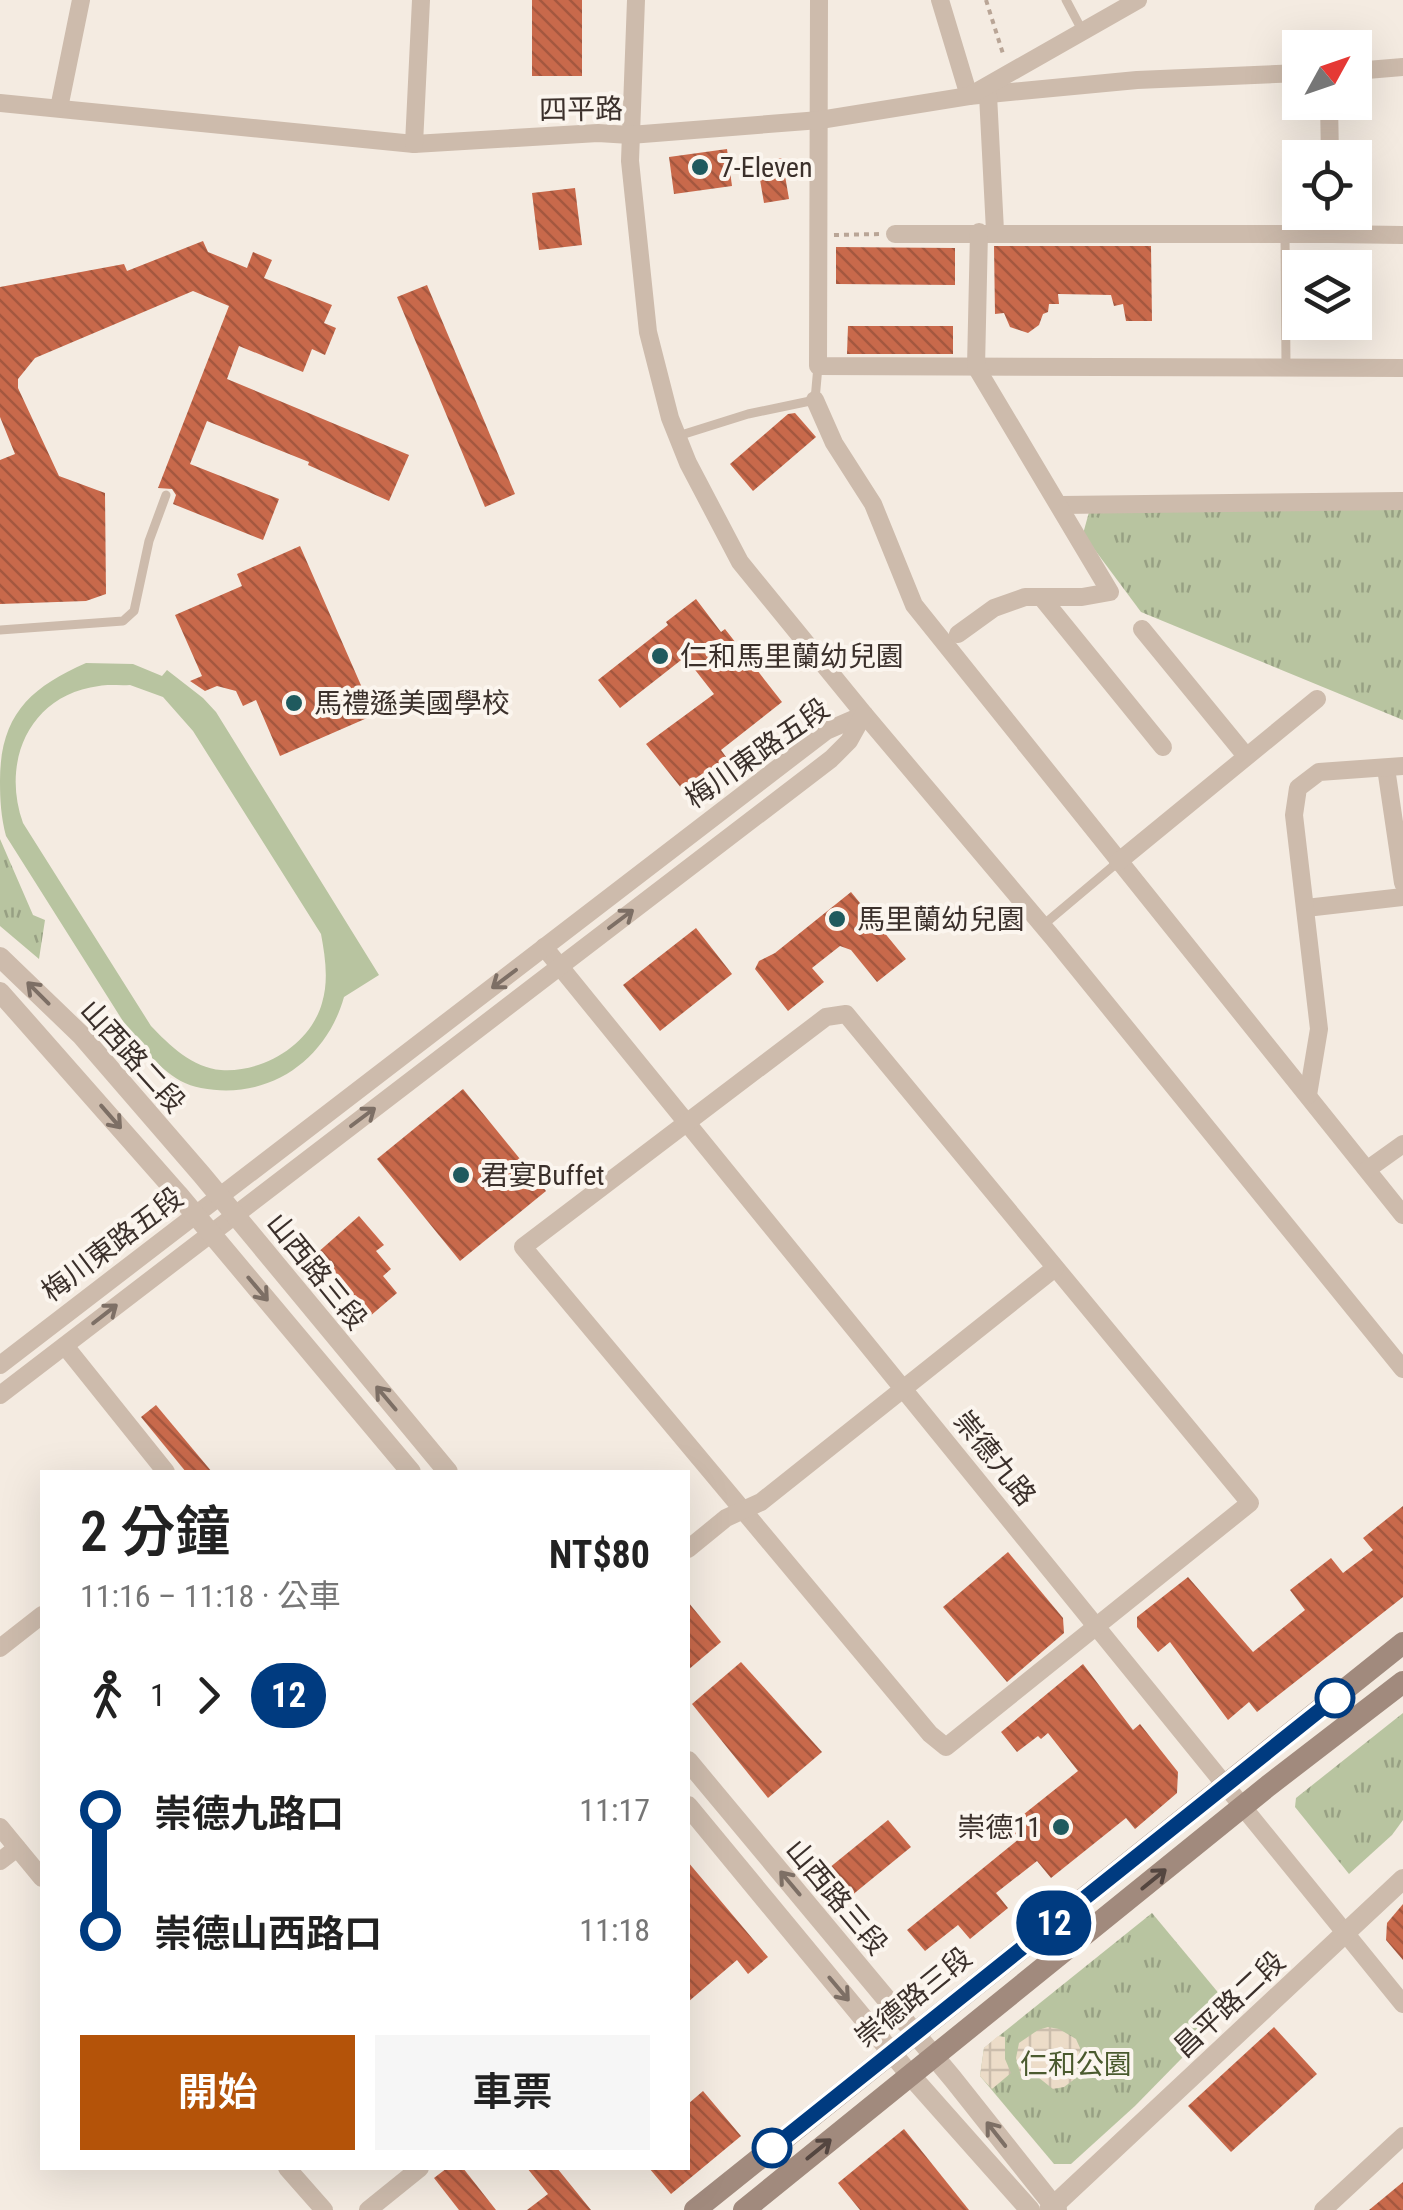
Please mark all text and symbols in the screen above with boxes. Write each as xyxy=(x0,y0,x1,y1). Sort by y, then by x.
north arrow xyxy=(1282,30,1372,120)
map controls xyxy=(1282,30,1372,340)
street label: 四平路 xyxy=(539,92,623,127)
button: locate xyxy=(1282,140,1372,230)
place label: 7-Eleven xyxy=(720,151,813,184)
marker: 7-Eleven xyxy=(689,156,711,178)
button: layers xyxy=(1282,250,1372,340)
place label: 仁和馬里蘭幼兒園 xyxy=(680,640,904,673)
marker: 仁和馬里蘭幼兒園 xyxy=(649,645,671,667)
place label: 馬禮遜美國學校 xyxy=(314,687,510,720)
marker: 馬禮遜美國學校 xyxy=(283,692,305,714)
street label: 梅川東路五段 xyxy=(679,692,836,815)
place label: 馬里蘭幼兒園 xyxy=(857,903,1025,936)
marker: 馬里蘭幼兒園 xyxy=(826,908,848,930)
one-way arrow xyxy=(607,909,634,930)
one-way arrow xyxy=(491,968,518,989)
one-way arrow xyxy=(27,982,51,1006)
street label: 山西路二段 xyxy=(74,993,192,1119)
one-way arrow xyxy=(100,1104,123,1129)
one-way arrow xyxy=(349,1107,376,1128)
place label: 君宴Buffet xyxy=(481,1159,605,1192)
marker: 君宴Buffet xyxy=(450,1164,472,1186)
street label: 梅川東路五段 xyxy=(35,1181,189,1308)
street label: 山西路三段 xyxy=(260,1207,373,1336)
one-way arrow xyxy=(247,1276,269,1302)
one-way arrow xyxy=(91,1304,118,1325)
one-way arrow xyxy=(375,1385,397,1411)
street label: 崇德九路 xyxy=(947,1404,1043,1512)
text: 2 分鐘 xyxy=(80,1500,230,1564)
text: NT$80 xyxy=(549,1533,650,1577)
text: 11:16 – 11:18 · 公車 xyxy=(80,1577,341,1615)
icon: walk xyxy=(80,1668,135,1723)
icon: forward xyxy=(181,1668,236,1723)
text: 12 xyxy=(271,1675,306,1716)
text: 1 xyxy=(150,1676,166,1714)
unlabelled marker xyxy=(1316,1679,1354,1717)
text: 11:17 xyxy=(579,1791,650,1829)
text: 崇德九路口 xyxy=(154,1792,344,1836)
place label: 崇德11 xyxy=(957,1811,1041,1844)
marker: 崇德11 xyxy=(1050,1816,1072,1838)
street label: 山西路三段 xyxy=(779,1833,894,1962)
one-way arrow xyxy=(1141,1868,1167,1890)
one-way arrow xyxy=(779,1871,801,1897)
line badge: 12 xyxy=(1009,1890,1099,1956)
text: 12 xyxy=(1036,1903,1072,1944)
text: 11:18 xyxy=(579,1911,650,1949)
text: 崇德山西路口 xyxy=(154,1912,382,1956)
street label: 崇德路三段 xyxy=(849,1941,978,2054)
street label: 昌平路二段 xyxy=(1167,1945,1292,2064)
one-way arrow xyxy=(828,1975,850,2001)
button: 開始 xyxy=(80,2035,355,2150)
button: 車票 xyxy=(375,2035,650,2150)
park label: 仁和公園 xyxy=(1020,2048,1132,2081)
one-way arrow xyxy=(986,2121,1007,2148)
unlabelled marker xyxy=(753,2129,791,2167)
one-way arrow xyxy=(806,2138,832,2160)

